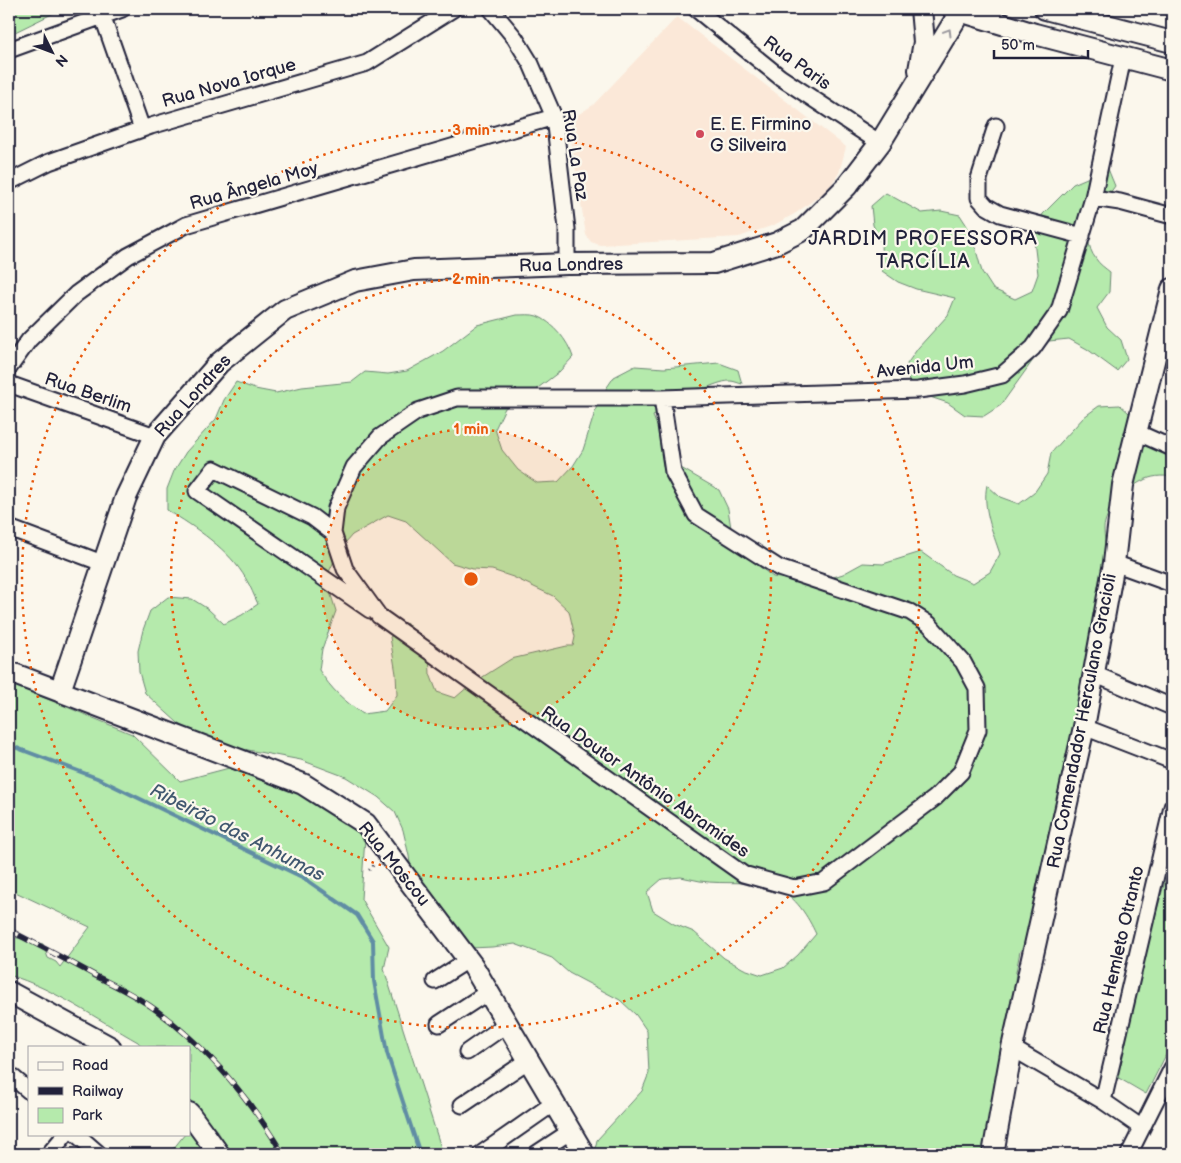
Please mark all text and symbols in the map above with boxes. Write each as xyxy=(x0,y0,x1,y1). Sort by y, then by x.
north arrow xyxy=(28,28,78,78)
one-way arrow xyxy=(941,28,951,37)
scale bar xyxy=(994,28,1087,60)
street label: Rua Paris xyxy=(759,31,835,95)
text: 50 m xyxy=(1001,36,1035,55)
text: N xyxy=(51,51,71,70)
street label: Rua Nova Iorque xyxy=(160,54,299,112)
street label: Rua La Paz xyxy=(557,108,593,203)
place label: E. E. Firmino G Silveira xyxy=(710,114,811,156)
text: 3 min xyxy=(452,121,490,140)
marker: E. E. Firmino G Silveira xyxy=(694,128,706,140)
street label: Rua Ângela Moy xyxy=(187,155,321,214)
district label: JARDIM PROFESSORA TARCÍLIA xyxy=(808,227,1038,274)
street label: Rua Londres xyxy=(519,254,623,276)
text: 2 min xyxy=(452,270,490,289)
street label: Rua Londres xyxy=(150,350,236,442)
street label: Avenida Um xyxy=(875,351,975,383)
street label: Rua Berlim xyxy=(42,368,134,418)
text: 1 min xyxy=(453,420,489,439)
centre of rings xyxy=(462,570,480,588)
street label: Rua Comendador Herculano Gracioli xyxy=(1043,572,1121,870)
street label: Rua Doutor Antônio Abramides xyxy=(537,702,753,862)
water label: Ribeirão das Anhumas xyxy=(146,779,329,887)
street label: Rua Moscou xyxy=(354,818,434,910)
street label: Rua Hemleto Otranto xyxy=(1089,864,1149,1036)
legend xyxy=(28,1046,190,1136)
text: Road xyxy=(72,1056,108,1075)
text: Railway xyxy=(72,1082,123,1101)
text: Park xyxy=(72,1106,103,1125)

